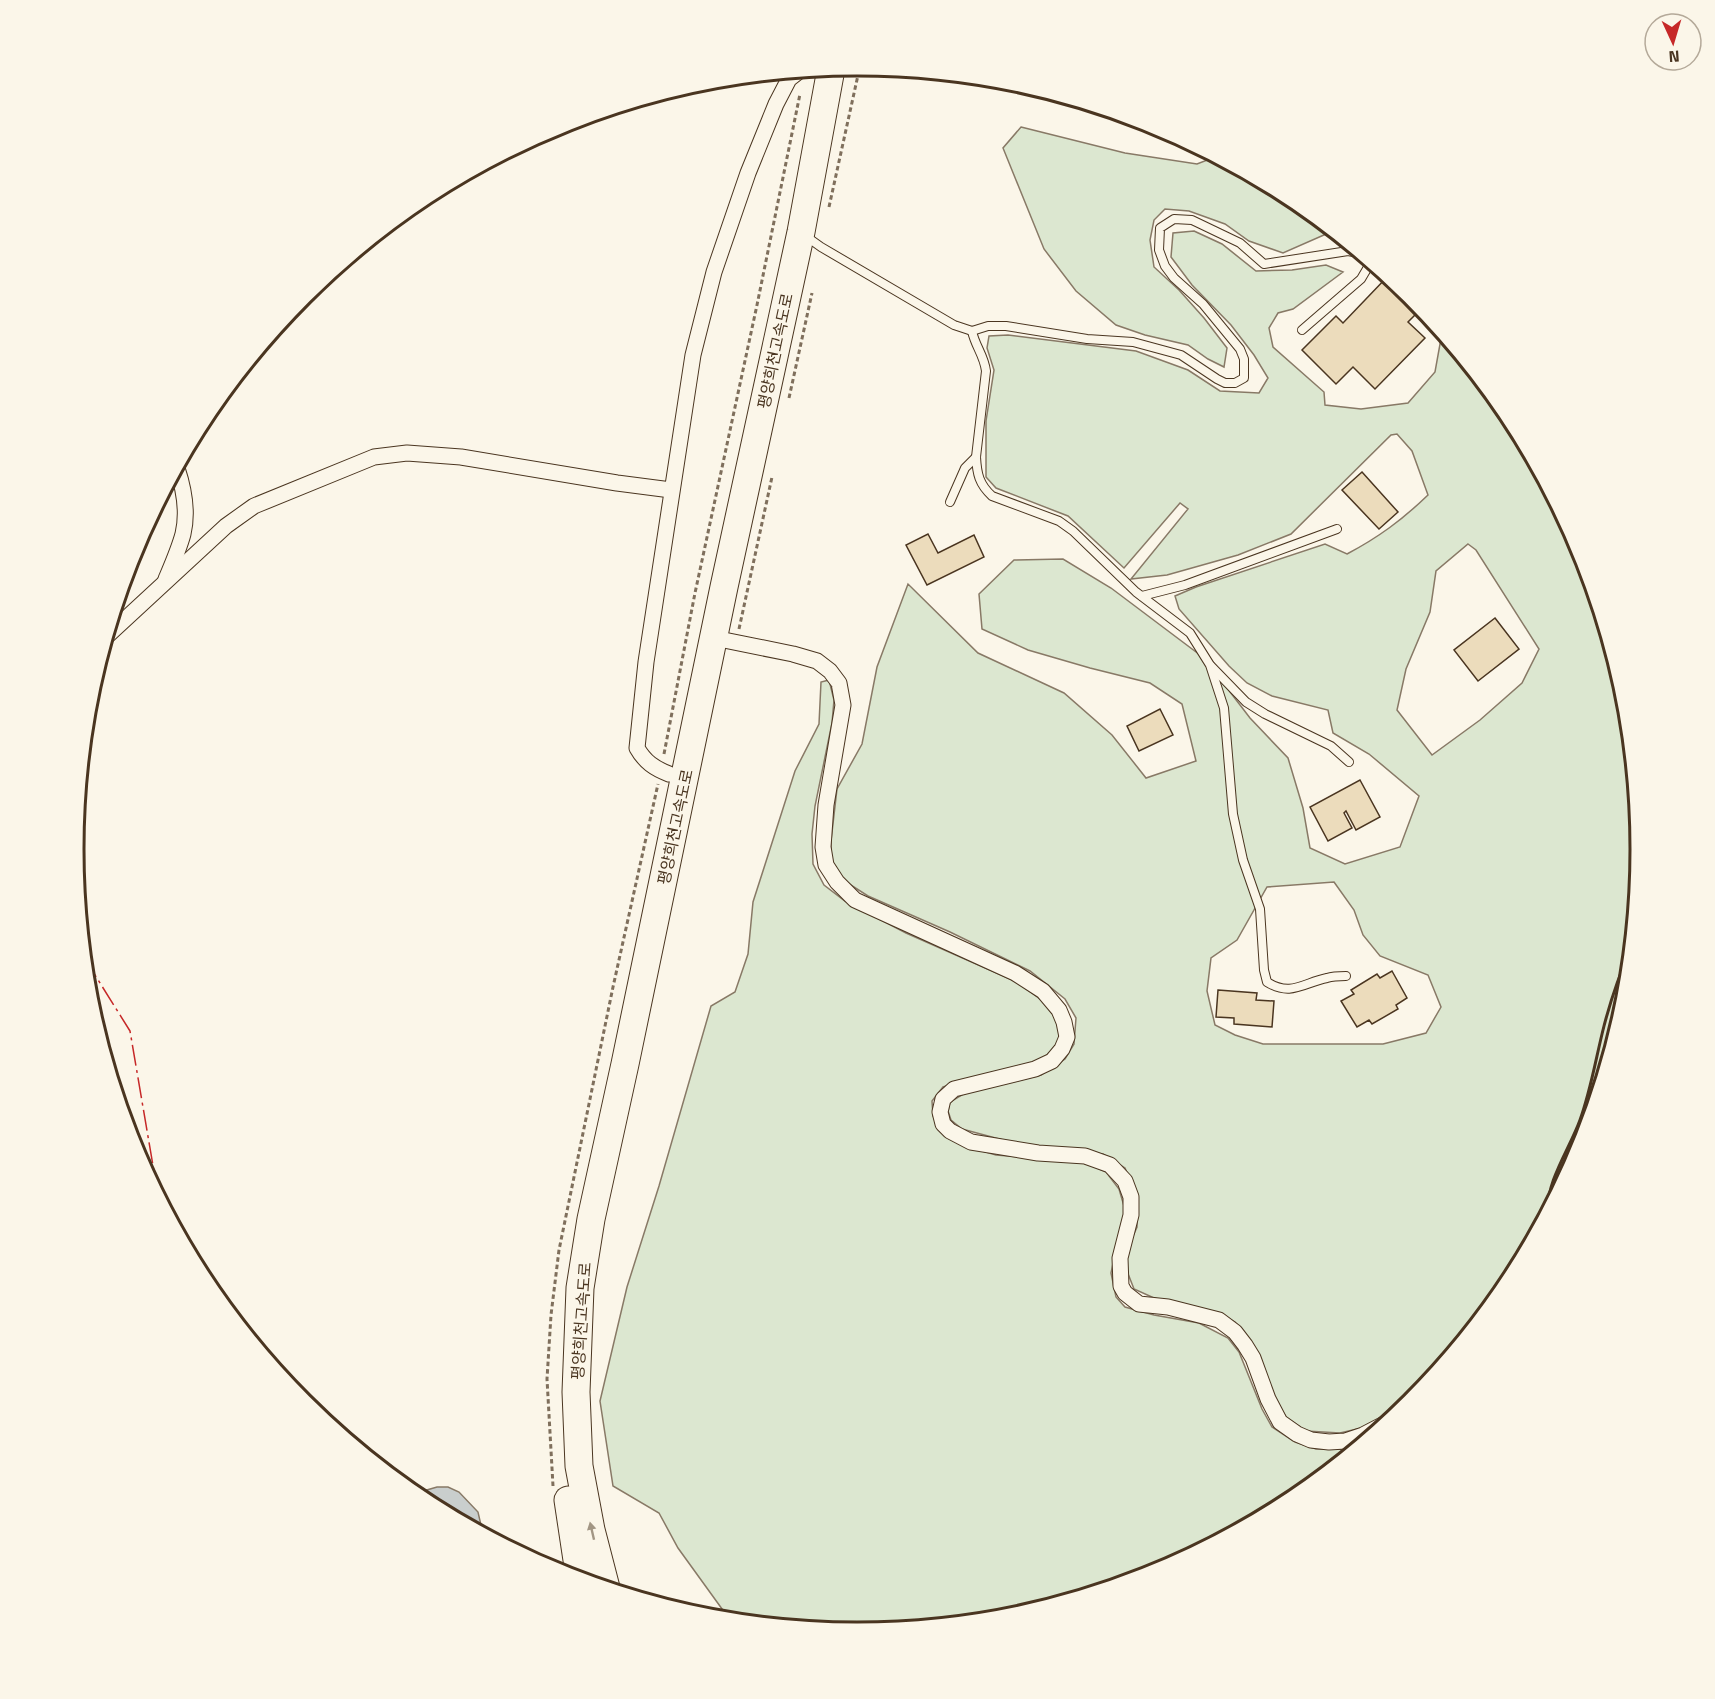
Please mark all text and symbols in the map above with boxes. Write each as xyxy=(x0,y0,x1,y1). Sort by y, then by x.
north arrow xyxy=(1643,12,1703,72)
text: N xyxy=(1668,45,1680,69)
street label: 평양희천고속도로 xyxy=(751,291,799,411)
street label: 평양희천고속도로 xyxy=(651,767,699,887)
street label: 평양희천고속도로 xyxy=(565,1261,597,1381)
one-way arrow xyxy=(587,1521,596,1540)

